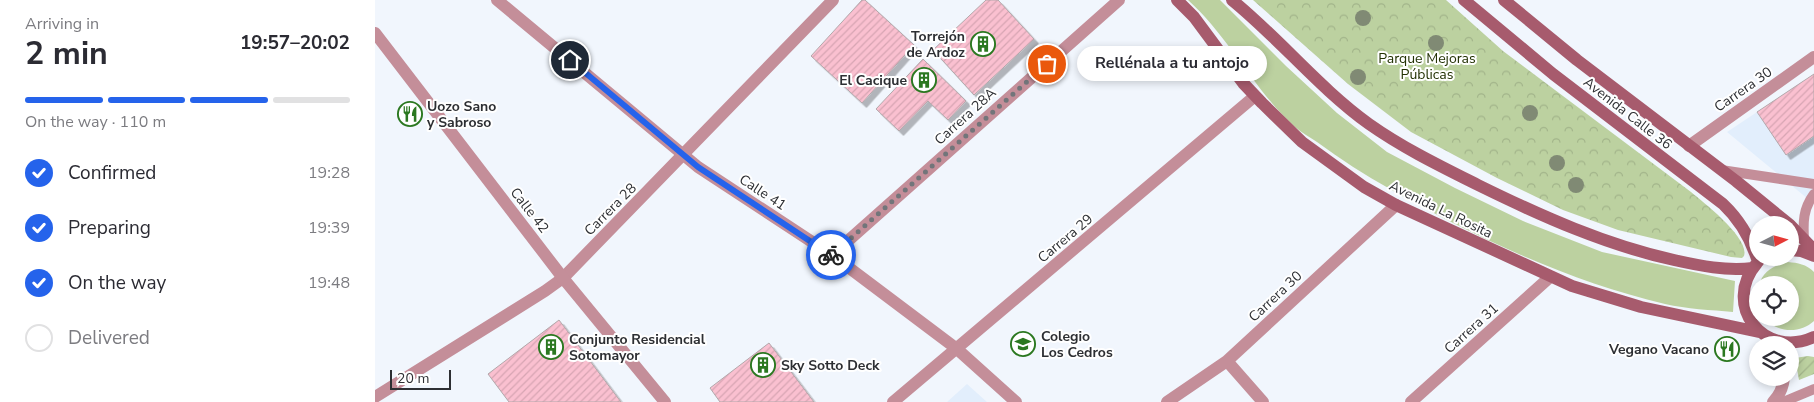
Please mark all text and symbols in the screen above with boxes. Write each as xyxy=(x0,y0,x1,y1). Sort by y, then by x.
text: Arriving in xyxy=(25,13,99,35)
place label: Torrejón de Ardoz xyxy=(906,27,965,62)
text: 19:57–20:02 xyxy=(240,30,350,56)
building icon: Torrejón de Ardoz xyxy=(970,31,996,57)
text: 2 min xyxy=(25,32,108,75)
pin xyxy=(549,39,591,81)
pin xyxy=(1026,43,1068,85)
icon: home xyxy=(556,46,584,74)
callout: Rellénala a tu antojo xyxy=(1077,46,1267,82)
park label: Parque Mejoras Públicas xyxy=(1378,49,1476,84)
icon: bag xyxy=(1033,50,1061,78)
text: Rellénala a tu antojo xyxy=(1095,52,1249,74)
street label: Carrera 30 xyxy=(1710,62,1776,116)
building icon: El Cacique xyxy=(911,67,937,93)
place label: El Cacique xyxy=(839,71,907,90)
street label: Avenida Calle 36 xyxy=(1580,73,1676,154)
street label: Carrera 28A xyxy=(930,84,1000,149)
place label: Uozo Sano y Sabroso xyxy=(426,97,496,132)
restaurant icon: Uozo Sano y Sabroso xyxy=(397,101,423,127)
text: On the way · 110 m xyxy=(25,111,166,133)
icon: check xyxy=(25,159,53,187)
text: Confirmed xyxy=(68,160,156,186)
text: 19:28 xyxy=(308,162,350,184)
street label: Calle 41 xyxy=(735,170,790,215)
street label: Avenida La Rosita xyxy=(1386,176,1496,243)
street label: Carrera 28 xyxy=(580,179,641,240)
street label: Calle 42 xyxy=(506,184,553,237)
street label: Carrera 29 xyxy=(1034,210,1097,267)
icon: check xyxy=(25,214,53,242)
text: Preparing xyxy=(68,215,151,241)
north arrow xyxy=(1749,216,1799,266)
map controls xyxy=(1749,216,1799,386)
text: 19:39 xyxy=(308,217,350,239)
courier xyxy=(806,230,856,280)
icon: bike xyxy=(817,241,845,269)
street label: Carrera 30 xyxy=(1244,267,1306,326)
icon: check xyxy=(25,269,53,297)
text: On the way xyxy=(68,270,166,296)
text: 19:48 xyxy=(308,272,350,294)
button: locate xyxy=(1749,276,1799,326)
street label: Carrera 31 xyxy=(1440,299,1502,358)
text: Delivered xyxy=(68,325,150,351)
place label: Colegio Los Cedros xyxy=(1041,327,1113,362)
place label: Conjunto Residencial Sotomayor xyxy=(569,330,706,365)
school or university icon: Colegio Los Cedros xyxy=(1010,331,1036,357)
building icon: Conjunto Residencial Sotomayor xyxy=(538,334,564,360)
restaurant icon: Vegano Vacano xyxy=(1714,336,1740,362)
button: layers xyxy=(1749,336,1799,386)
place label: Vegano Vacano xyxy=(1608,340,1709,359)
building icon: Sky Sotto Deck xyxy=(750,352,776,378)
place label: Sky Sotto Deck xyxy=(781,356,880,375)
scale bar xyxy=(390,367,451,390)
text: 20 m xyxy=(397,369,429,388)

